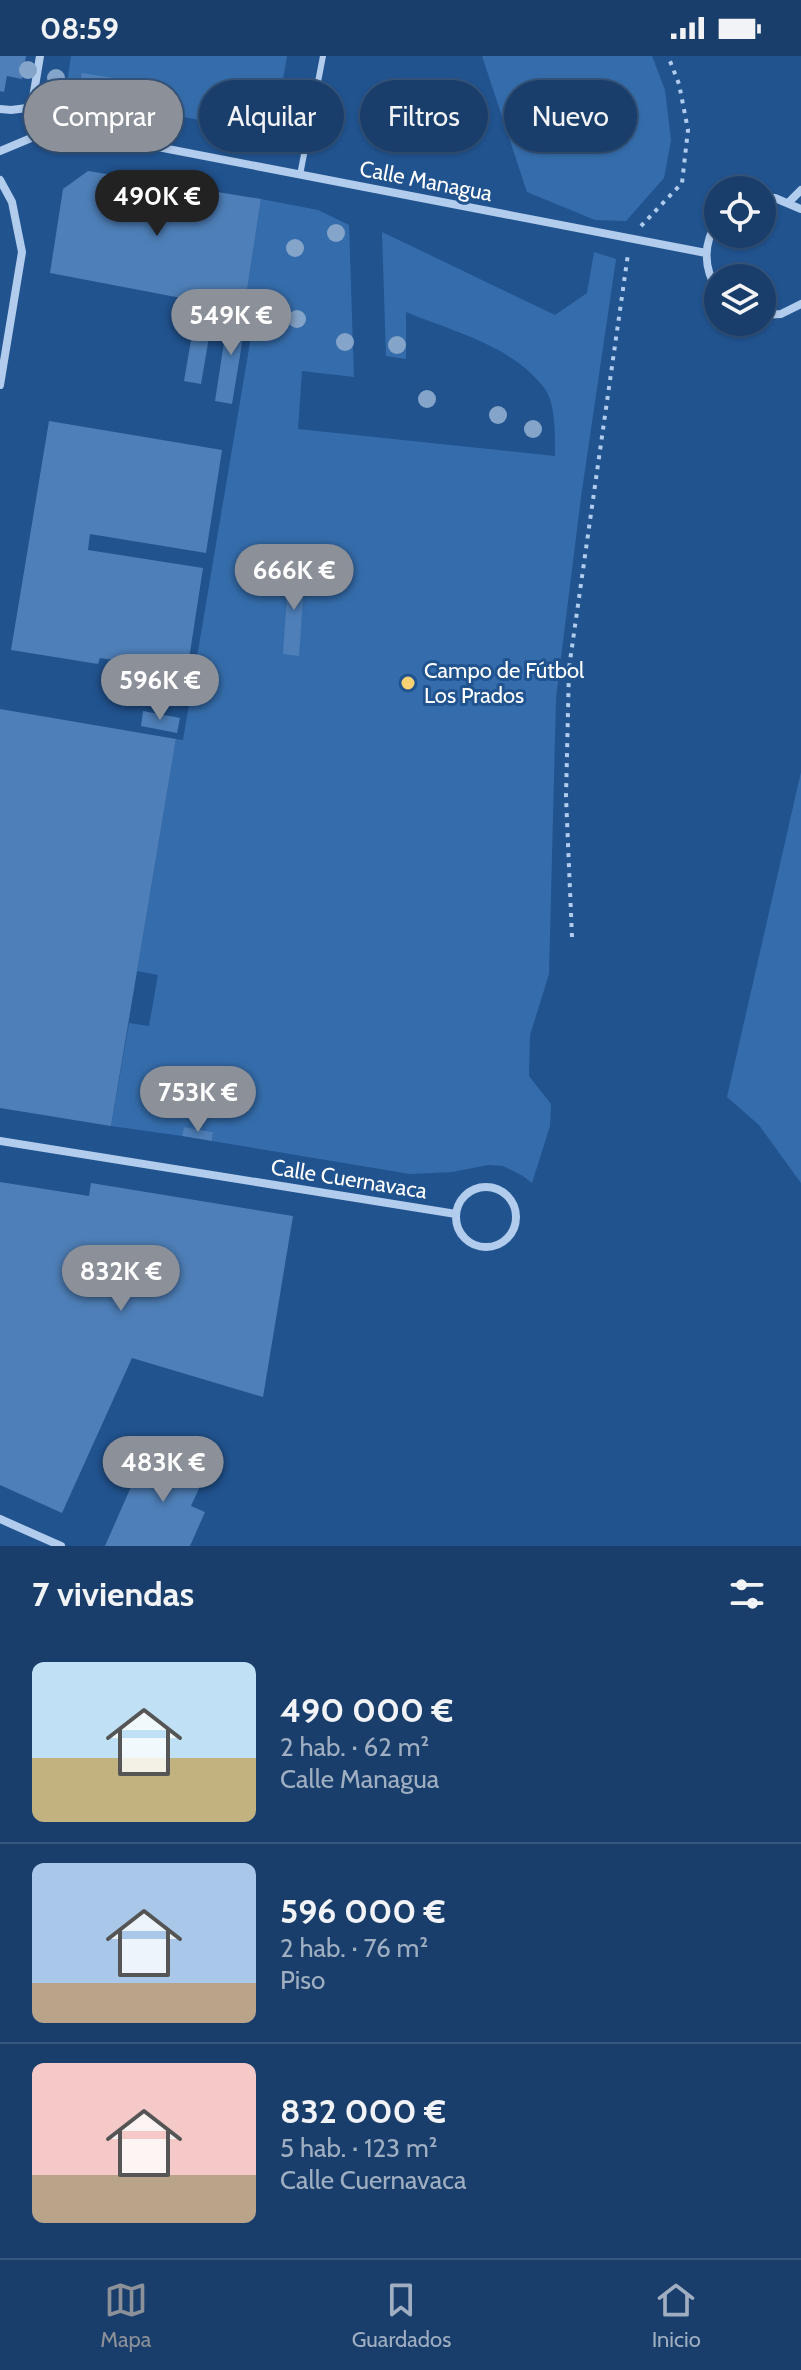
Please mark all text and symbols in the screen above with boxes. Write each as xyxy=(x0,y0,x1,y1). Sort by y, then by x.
text: 08:59 xyxy=(40,10,119,47)
chip: Comprar xyxy=(24,80,183,152)
chip: Alquilar xyxy=(199,80,344,152)
chip: Filtros xyxy=(360,80,488,152)
chip: Nuevo xyxy=(504,80,637,152)
street label: Calle Managua xyxy=(357,155,495,207)
pin: 490K € xyxy=(92,170,222,238)
map controls xyxy=(704,176,776,336)
button: locate xyxy=(704,176,776,248)
text: 490K € xyxy=(113,180,201,212)
button: layers xyxy=(704,264,776,336)
pin: 549K € xyxy=(166,289,296,357)
text: 549K € xyxy=(189,299,273,331)
pin: 666K € xyxy=(229,544,359,612)
text: 666K € xyxy=(253,554,335,586)
pin: 596K € xyxy=(95,654,225,722)
place label: Campo de Fútbol Los Prados xyxy=(424,657,585,709)
text: 596K € xyxy=(119,664,201,696)
marker: Campo de Fútbol Los Prados xyxy=(399,674,417,692)
pin: 753K € xyxy=(133,1066,263,1134)
text: 753K € xyxy=(158,1076,238,1108)
street label: Calle Cuernavaca xyxy=(269,1153,429,1205)
pin: 832K € xyxy=(56,1245,186,1313)
text: 832K € xyxy=(80,1255,162,1287)
pin: 483K € xyxy=(98,1436,228,1504)
text: 483K € xyxy=(121,1446,205,1478)
icon: filters xyxy=(725,1572,769,1616)
text: 7 viviendas xyxy=(32,1573,194,1615)
text: 490 000 € xyxy=(280,1689,453,1731)
icon: home xyxy=(96,1694,192,1790)
text: 2 hab. · 62 m² xyxy=(280,1731,429,1763)
text: Calle Managua xyxy=(280,1763,439,1795)
text: 596 000 € xyxy=(280,1890,446,1932)
icon: home xyxy=(96,1895,192,1991)
text: 2 hab. · 76 m² xyxy=(280,1932,428,1964)
text: Piso xyxy=(280,1964,325,1996)
text: 832 000 € xyxy=(280,2090,446,2132)
icon: home xyxy=(96,2095,192,2191)
text: 5 hab. · 123 m² xyxy=(280,2132,437,2164)
text: Calle Cuernavaca xyxy=(280,2164,467,2196)
tab: Mapa xyxy=(100,2278,151,2353)
tab: Guardados xyxy=(352,2278,451,2353)
tab: Inicio xyxy=(652,2278,701,2353)

